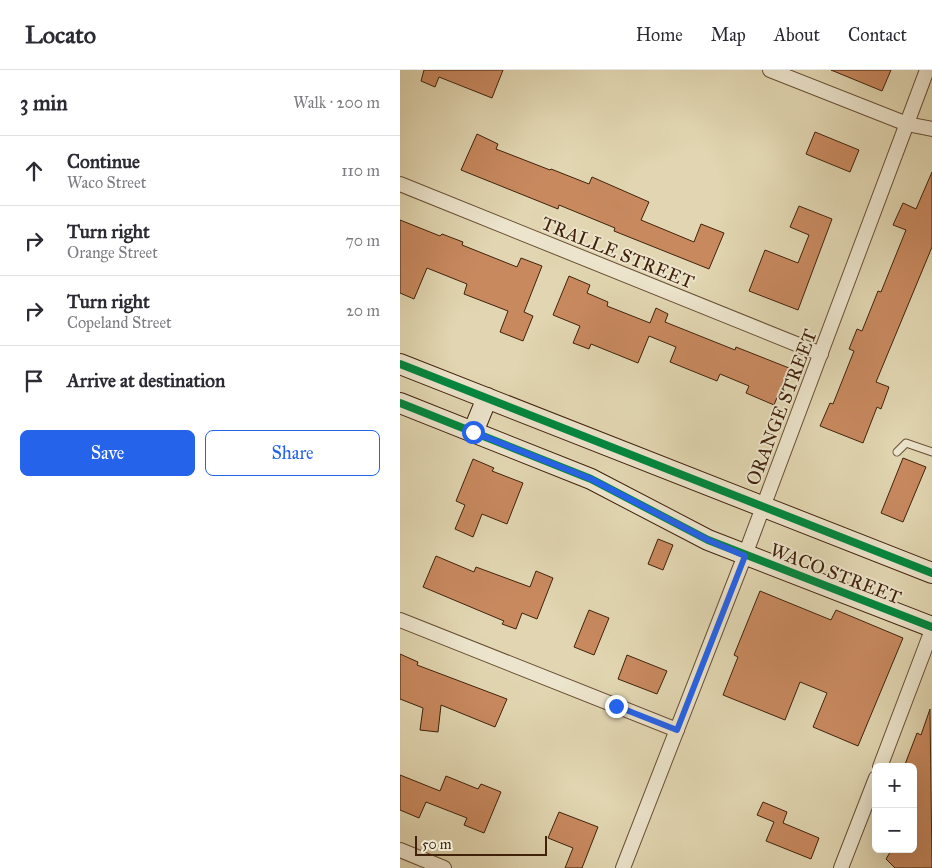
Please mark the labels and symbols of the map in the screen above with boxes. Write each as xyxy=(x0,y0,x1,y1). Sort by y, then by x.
street label: TRALLE STREET xyxy=(538,211,697,294)
street label: ORANGE STREET xyxy=(741,326,822,489)
route start xyxy=(462,421,485,444)
street label: WACO STREET xyxy=(767,538,905,609)
route end xyxy=(605,695,628,718)
scale bar xyxy=(415,833,548,856)

